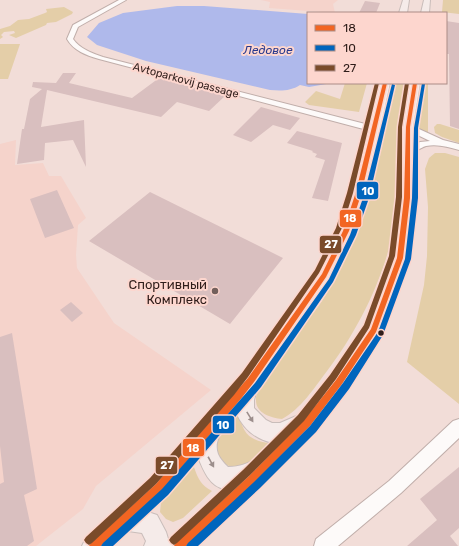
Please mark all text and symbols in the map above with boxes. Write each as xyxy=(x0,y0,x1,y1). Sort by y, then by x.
legend xyxy=(307,12,447,84)
text: 18 xyxy=(343,21,356,35)
text: 10 xyxy=(343,41,356,55)
water label: Ледовое xyxy=(242,43,293,57)
street label: Avtoparkovij passage xyxy=(132,60,240,101)
text: 27 xyxy=(343,61,356,75)
line badge: 10 xyxy=(356,181,379,200)
text: 10 xyxy=(362,185,374,198)
line badge: 18 xyxy=(339,209,362,228)
text: 18 xyxy=(344,212,356,225)
line badge: 27 xyxy=(319,235,342,254)
text: 27 xyxy=(324,238,338,251)
place label: Спортивный Комплекс xyxy=(129,277,207,307)
marker: Спортивный Комплекс xyxy=(210,286,220,296)
unlabelled marker xyxy=(376,328,386,338)
one-way arrow xyxy=(246,411,254,422)
line badge: 10 xyxy=(212,415,235,434)
text: 10 xyxy=(217,419,229,432)
line badge: 18 xyxy=(182,438,205,457)
text: 18 xyxy=(187,442,199,455)
line badge: 27 xyxy=(155,456,178,475)
one-way arrow xyxy=(208,456,215,468)
text: 27 xyxy=(160,459,174,472)

